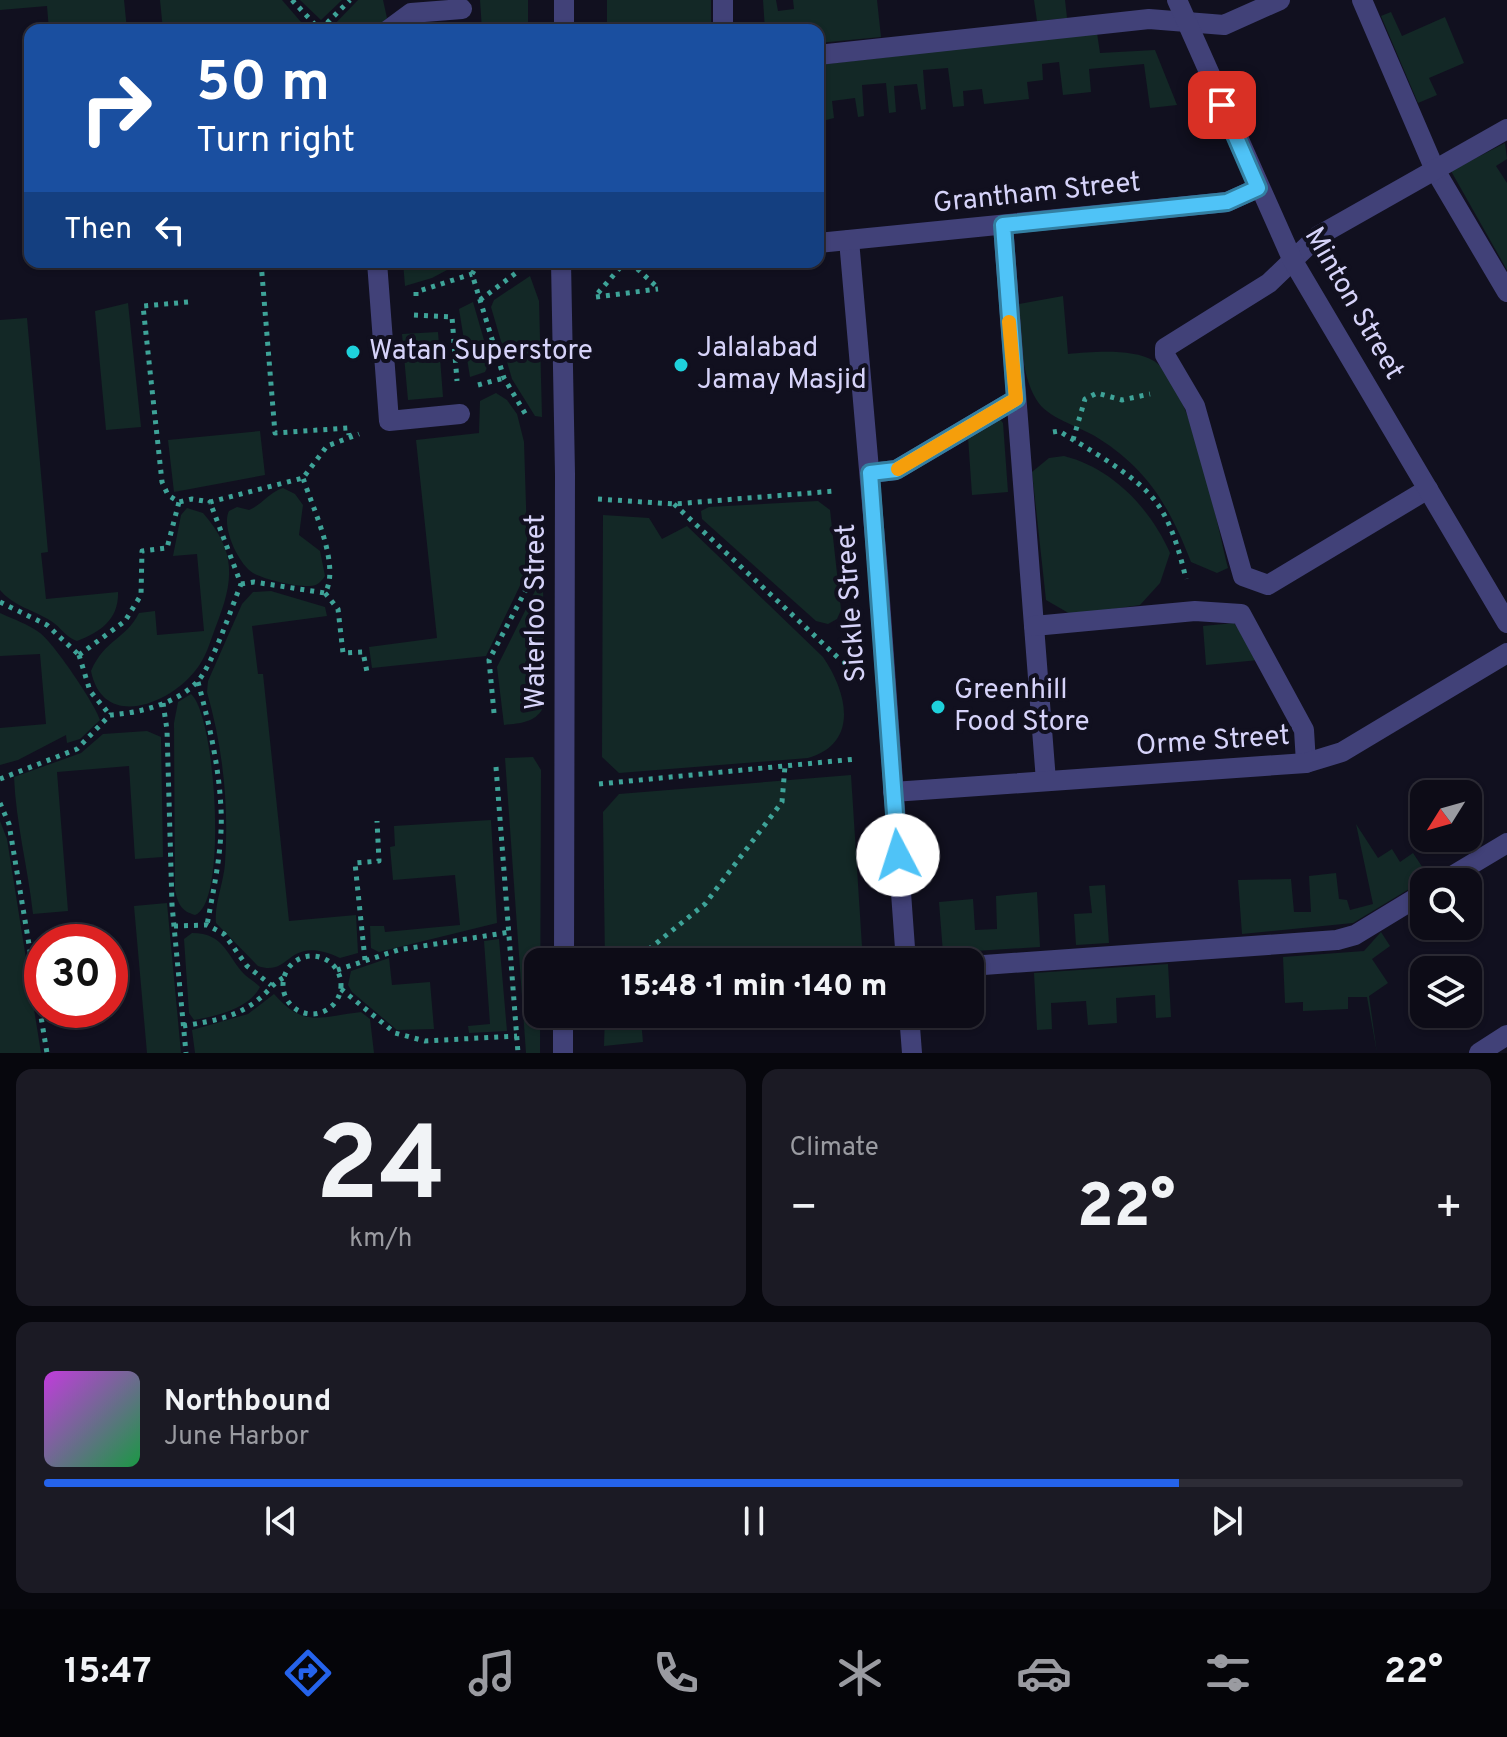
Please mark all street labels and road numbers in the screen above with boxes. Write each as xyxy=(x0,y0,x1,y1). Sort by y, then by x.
street label: Grantham Street xyxy=(931,165,1143,223)
street label: Minton Street xyxy=(1295,221,1411,387)
street label: Waterloo Street xyxy=(519,514,555,710)
street label: Sickle Street xyxy=(829,523,875,683)
street label: Orme Street xyxy=(1135,719,1291,765)

